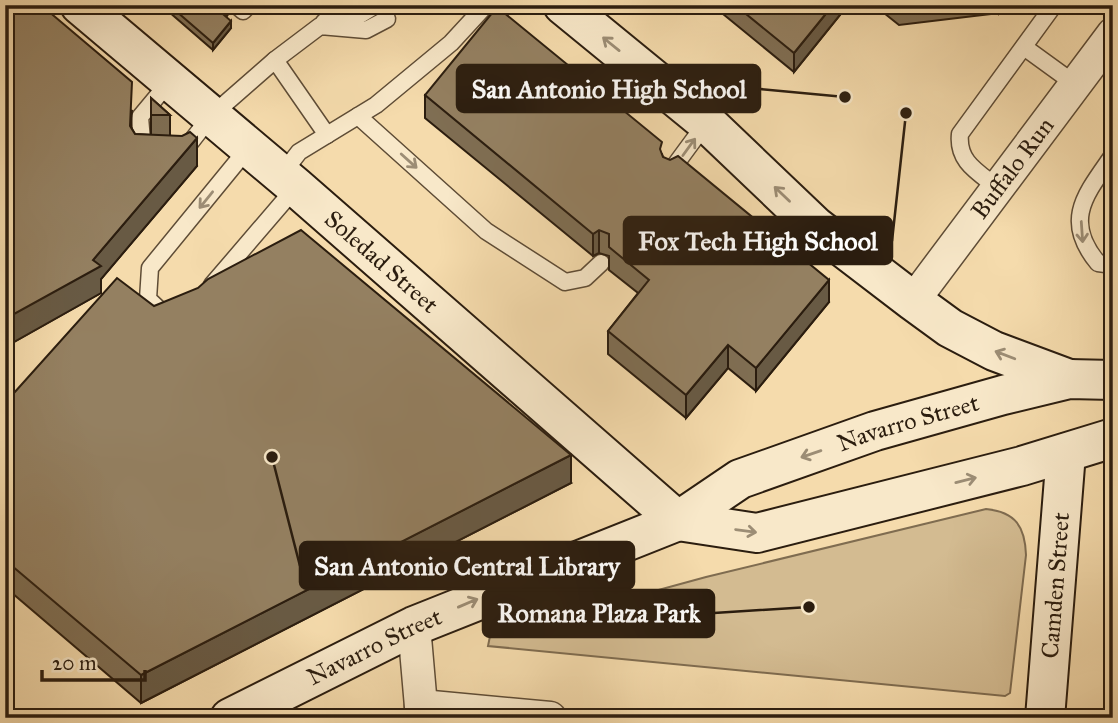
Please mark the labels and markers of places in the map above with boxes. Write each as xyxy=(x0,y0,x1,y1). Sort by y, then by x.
callout: San Antonio High School xyxy=(457,65,760,112)
callout: Fox Tech High School xyxy=(624,217,892,264)
callout: San Antonio Central Library xyxy=(300,542,634,589)
callout: Romana Plaza Park xyxy=(483,590,714,637)

